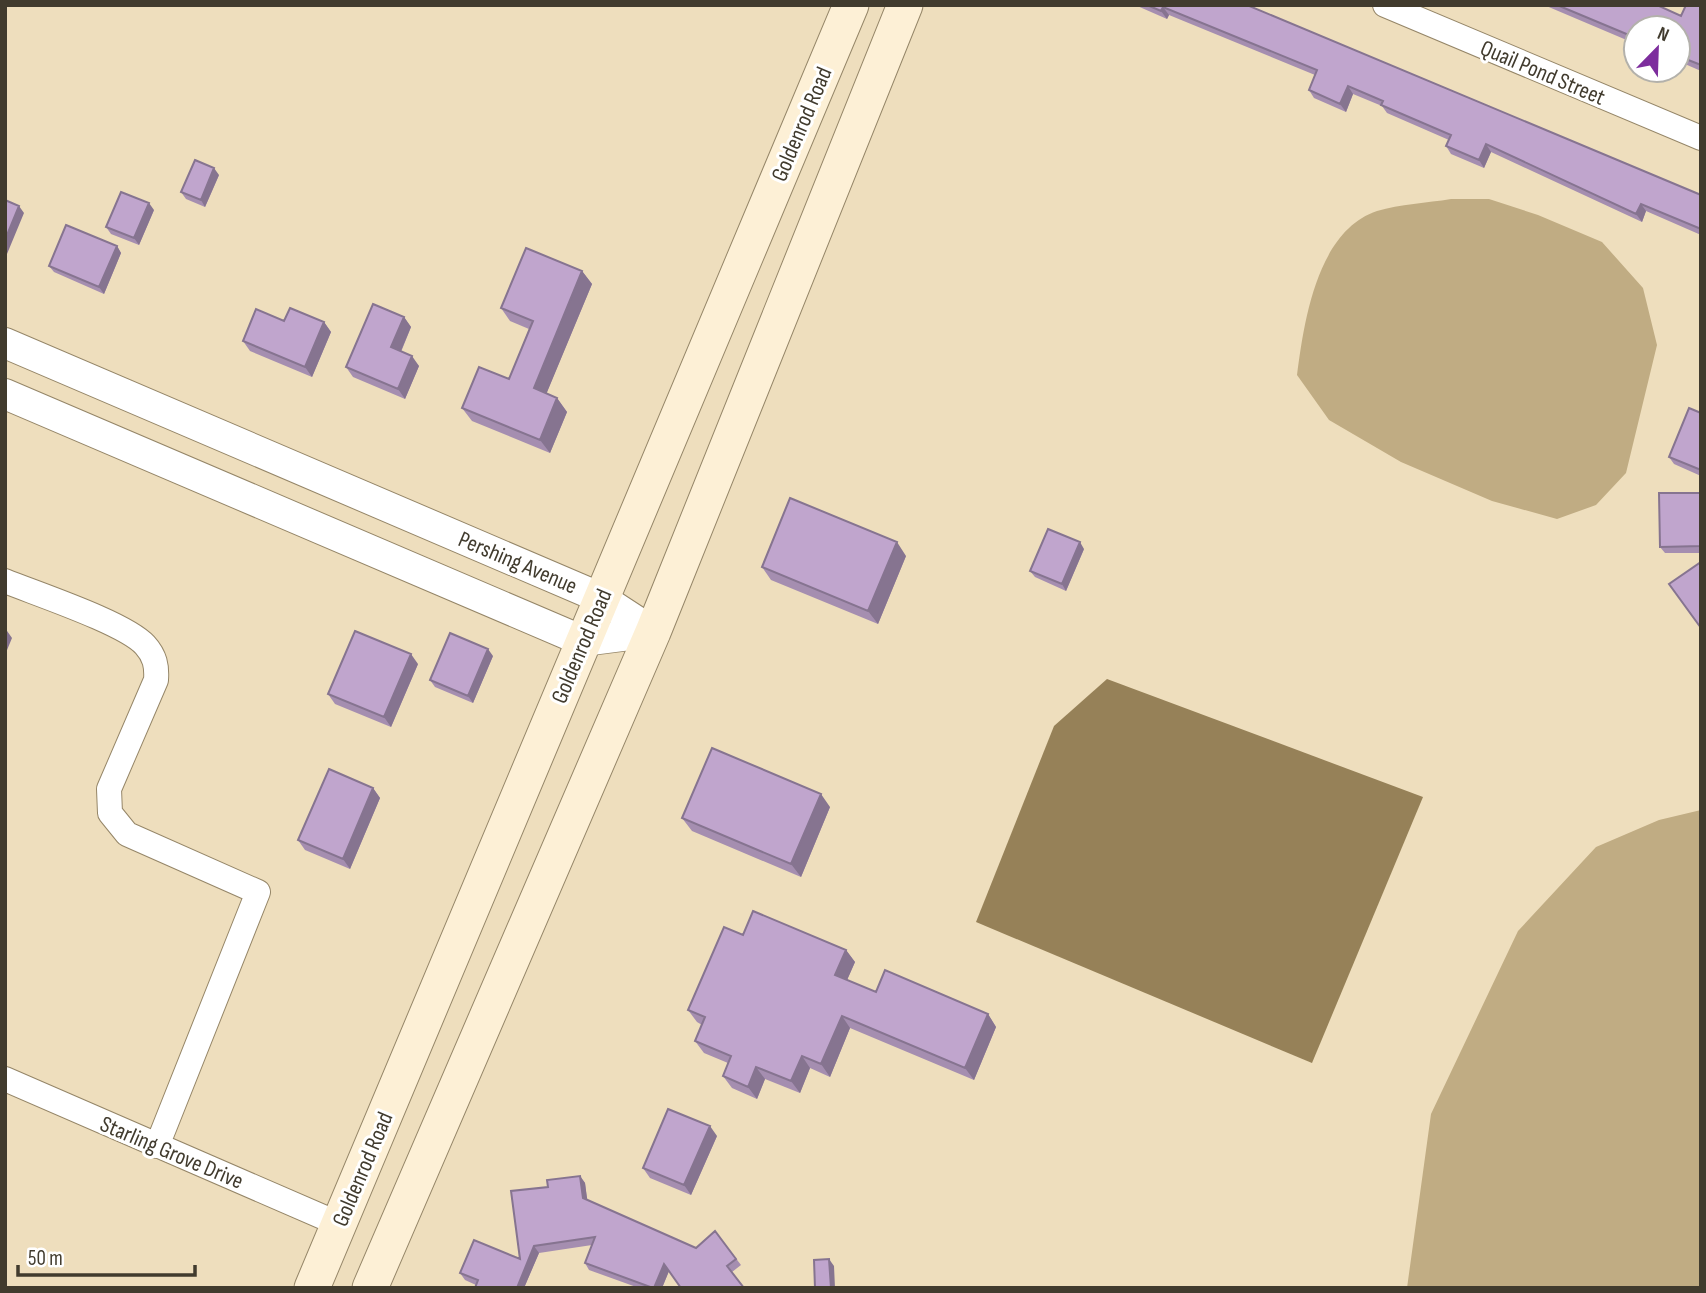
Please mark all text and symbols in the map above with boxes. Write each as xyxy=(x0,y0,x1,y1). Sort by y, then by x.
north arrow xyxy=(1622,14,1692,84)
text: N xyxy=(1654,22,1672,47)
street label: Quail Pond Street xyxy=(1476,34,1609,112)
street label: Goldenrod Road xyxy=(765,63,839,186)
street label: Pershing Avenue xyxy=(454,525,581,601)
street label: Goldenrod Road xyxy=(545,585,619,708)
street label: Goldenrod Road xyxy=(326,1108,400,1231)
street label: Starling Grove Drive xyxy=(96,1110,247,1196)
scale bar xyxy=(18,1234,194,1278)
text: 50 m xyxy=(28,1246,63,1271)

